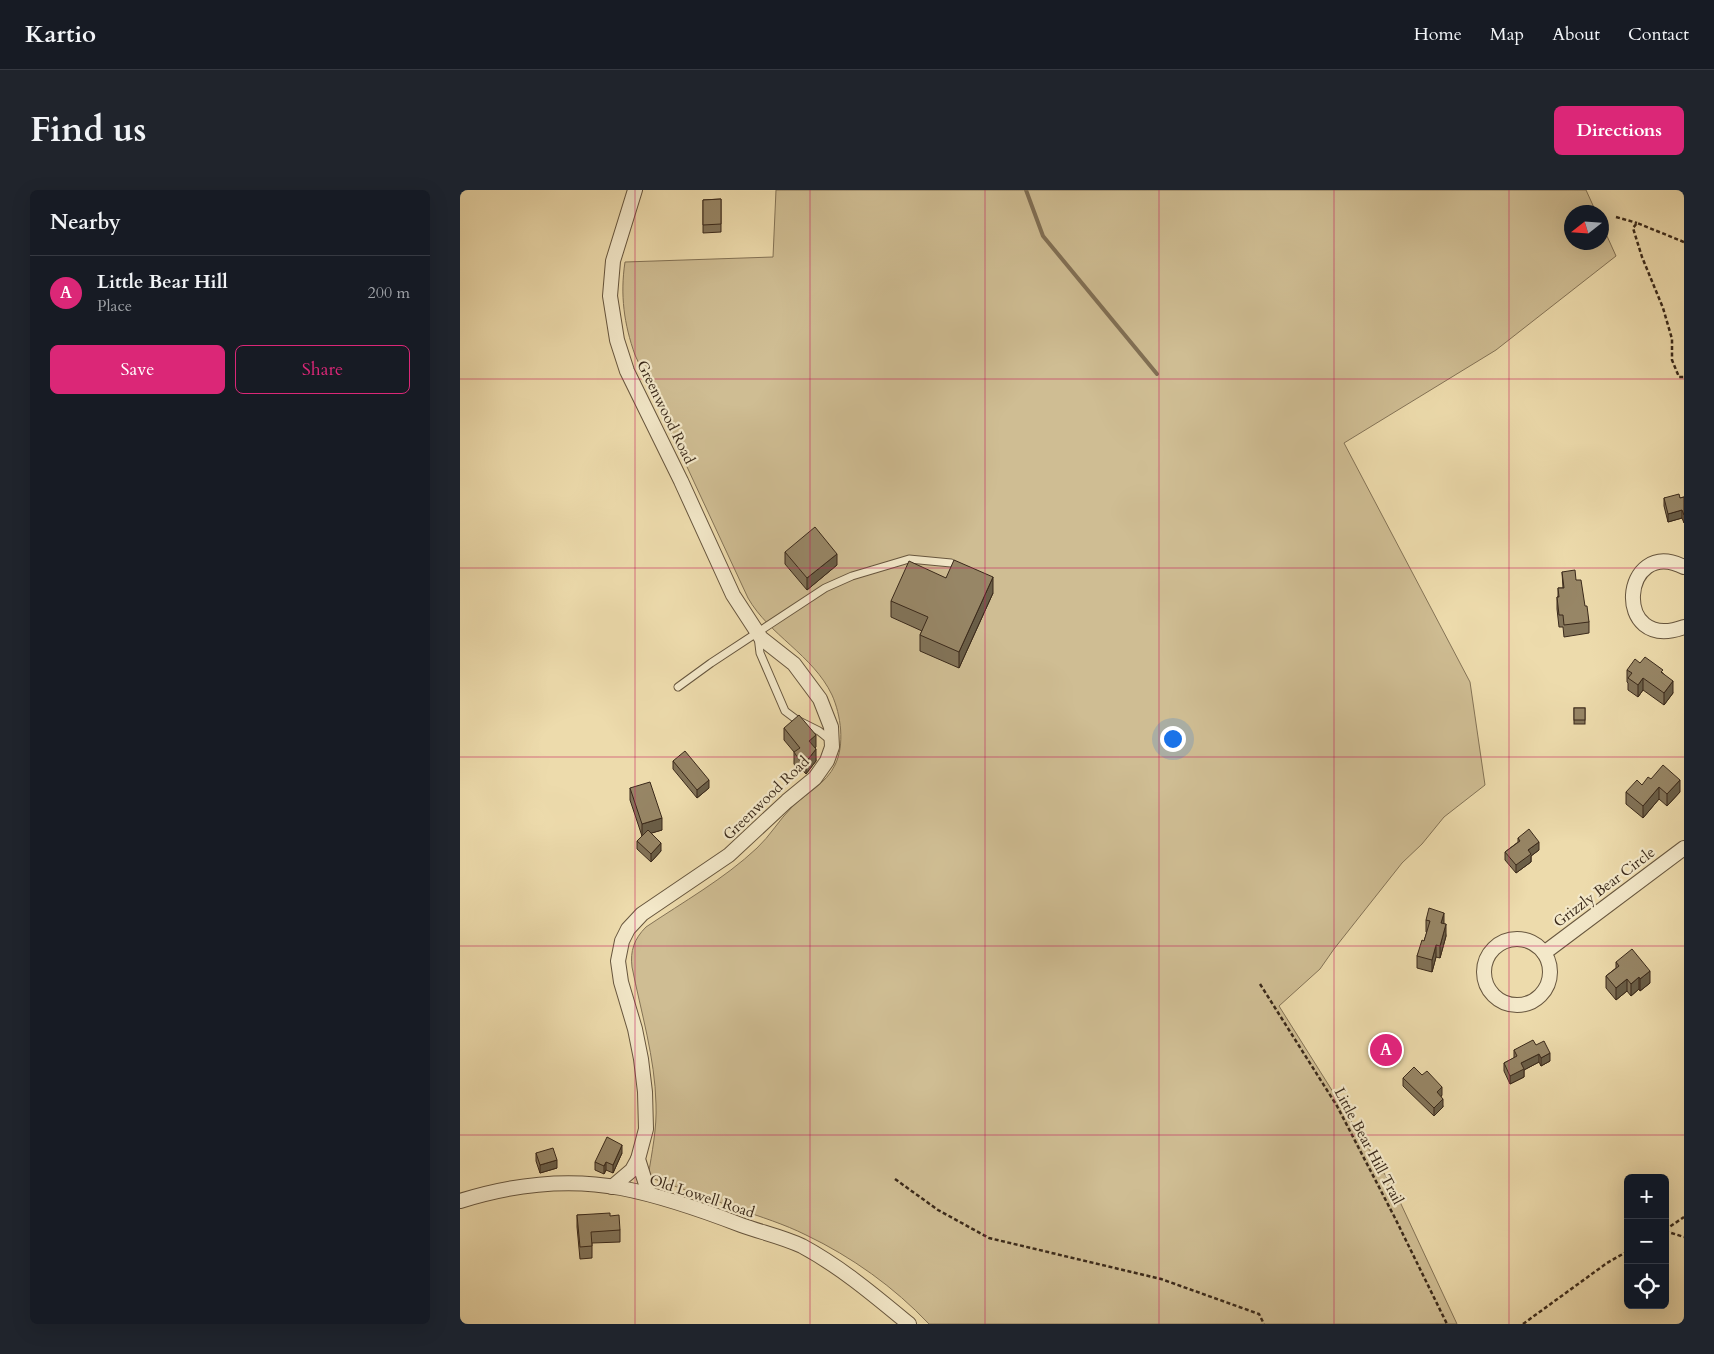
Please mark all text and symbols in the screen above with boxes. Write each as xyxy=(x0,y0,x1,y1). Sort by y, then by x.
text: Kartio xyxy=(25,18,96,51)
text: Home xyxy=(1414,22,1462,47)
text: Map xyxy=(1490,22,1524,47)
text: About xyxy=(1552,22,1600,47)
text: Contact xyxy=(1628,22,1689,47)
text: Find us xyxy=(30,106,146,154)
button: Directions xyxy=(1554,106,1684,155)
north arrow xyxy=(1564,205,1609,250)
text: Nearby xyxy=(50,208,121,237)
text: Little Bear Hill xyxy=(97,269,228,295)
text: A xyxy=(60,282,72,304)
text: 200 m xyxy=(368,282,410,304)
text: Place xyxy=(97,295,132,317)
button: Save xyxy=(50,345,225,394)
button: Share xyxy=(235,345,410,394)
street label: Greenwood Road xyxy=(632,357,700,467)
your location xyxy=(1160,726,1186,752)
street label: Greenwood Road xyxy=(719,752,813,844)
street label: Grizzly Bear Circle xyxy=(1549,842,1659,932)
pin: A xyxy=(1370,1031,1402,1069)
street label: Little Bear Hill Trail xyxy=(1330,1084,1408,1208)
street label: Old Lowell Road xyxy=(647,1170,757,1222)
map controls xyxy=(1624,1174,1669,1309)
button: + xyxy=(1624,1174,1669,1219)
button: − xyxy=(1624,1219,1669,1264)
button: locate xyxy=(1624,1264,1669,1309)

